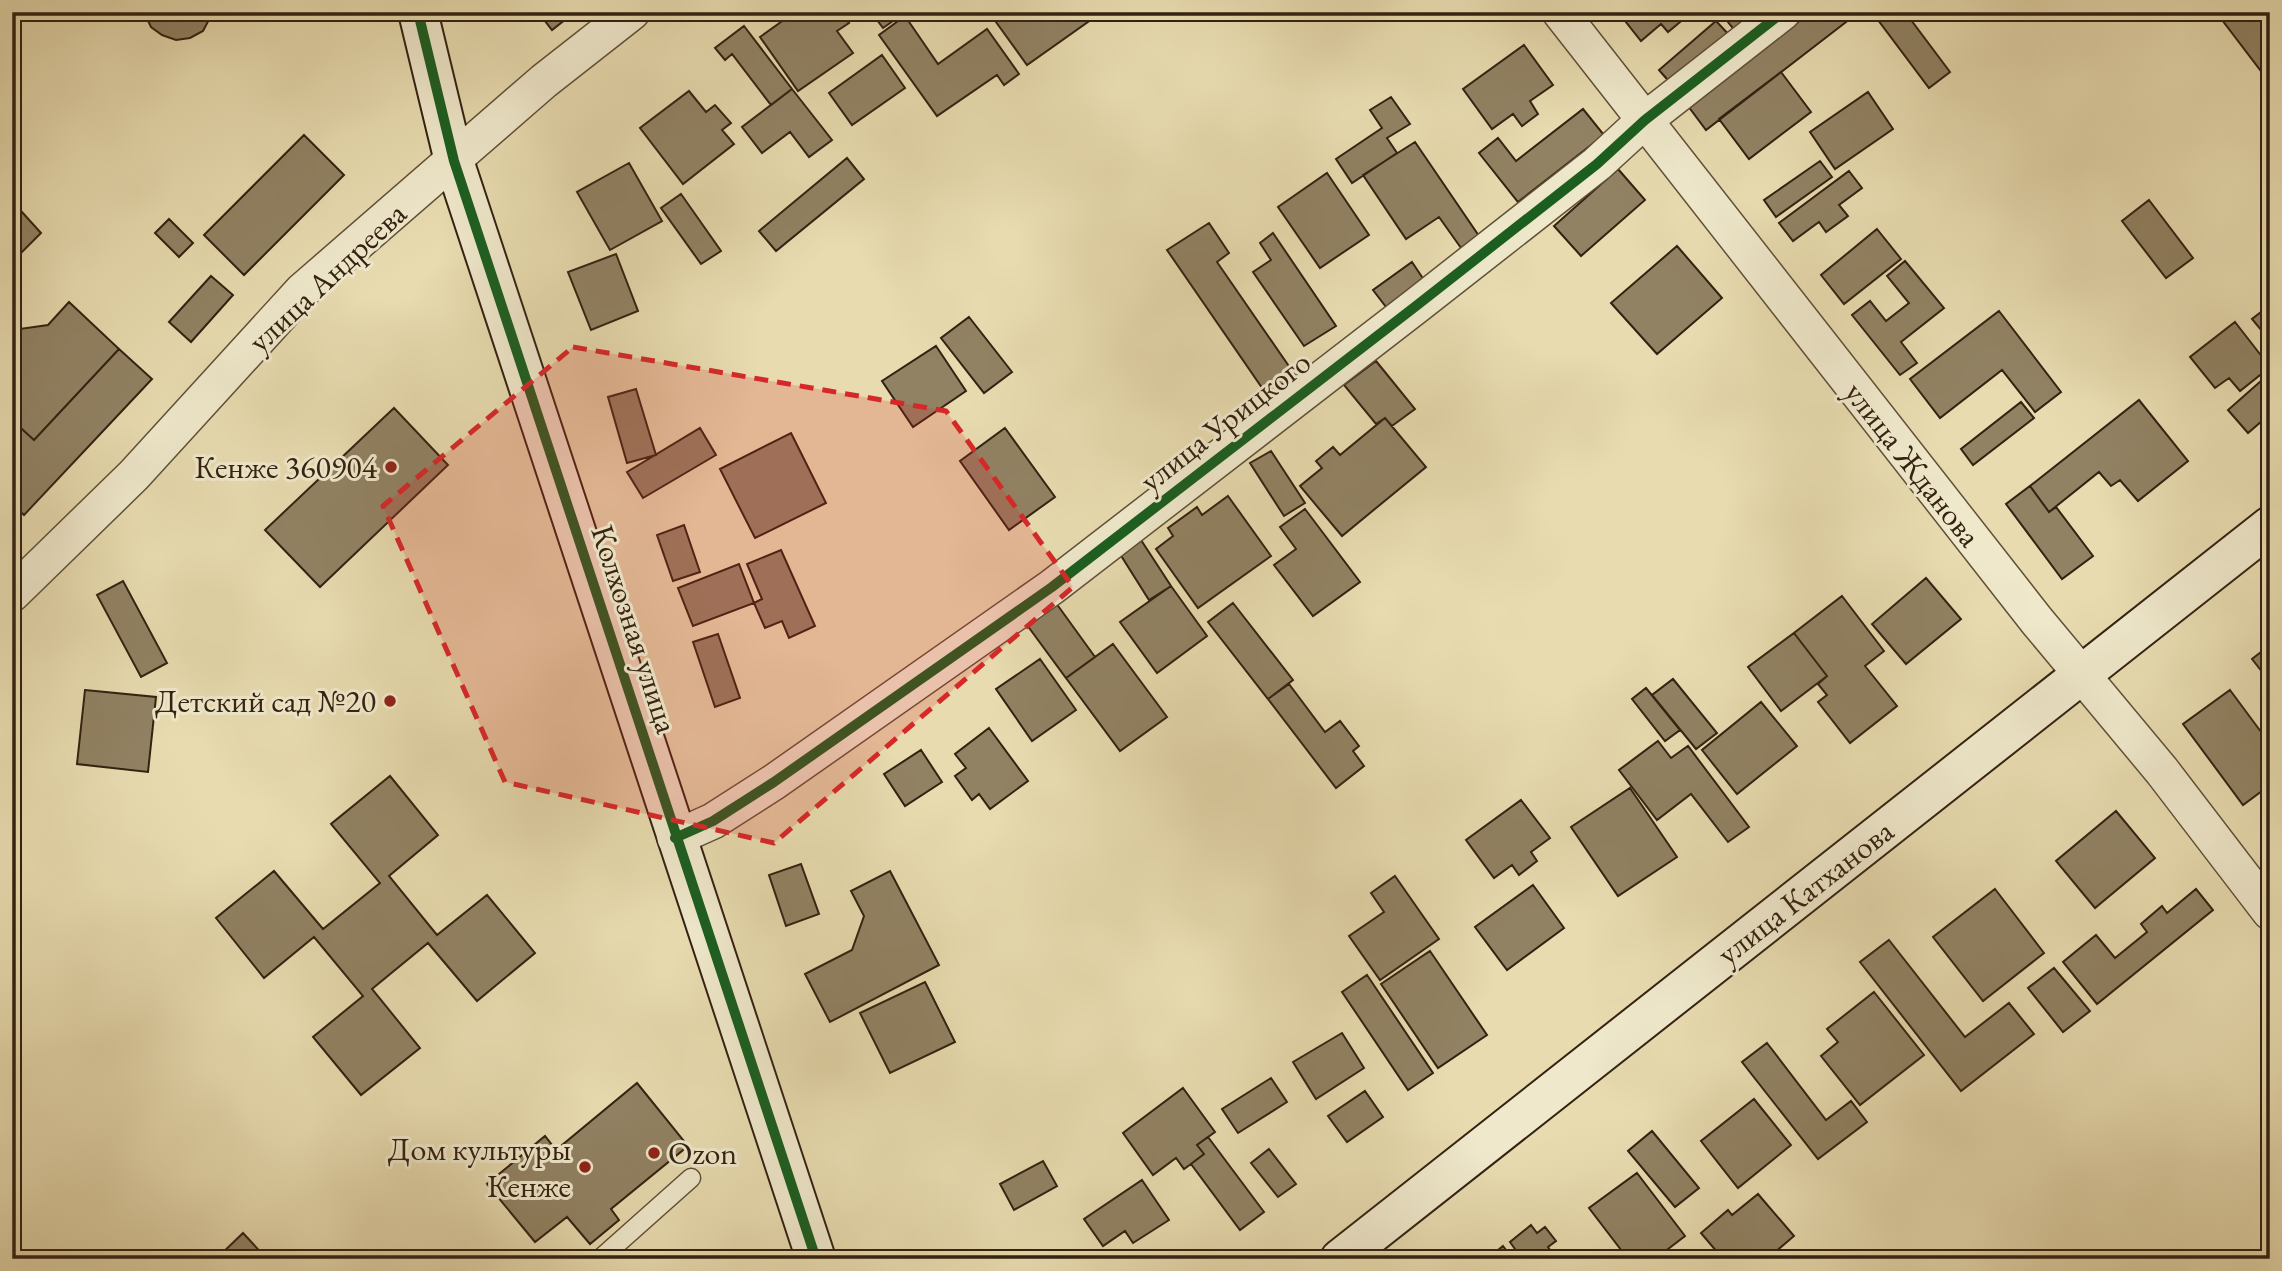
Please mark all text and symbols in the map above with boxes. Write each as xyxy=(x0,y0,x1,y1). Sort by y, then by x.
street label: улица Андреева xyxy=(239,193,415,361)
street label: улица Урицкого xyxy=(1131,341,1319,501)
street label: улица Жданова xyxy=(1835,373,1991,555)
place label: Кенже 360904 xyxy=(195,446,378,488)
marker: Кенже 360904 xyxy=(383,459,399,475)
street label: Колхозная улица xyxy=(582,520,688,739)
place label: Детский сад №20 xyxy=(155,680,376,722)
marker: Детский сад №20 xyxy=(382,693,398,709)
street label: улица Катханова xyxy=(1708,810,1902,974)
place label: Дом культуры Кенже xyxy=(388,1128,571,1207)
place label: Ozon xyxy=(668,1132,737,1174)
marker: Ozon xyxy=(646,1145,662,1161)
marker: Дом культуры Кенже xyxy=(577,1159,593,1175)

